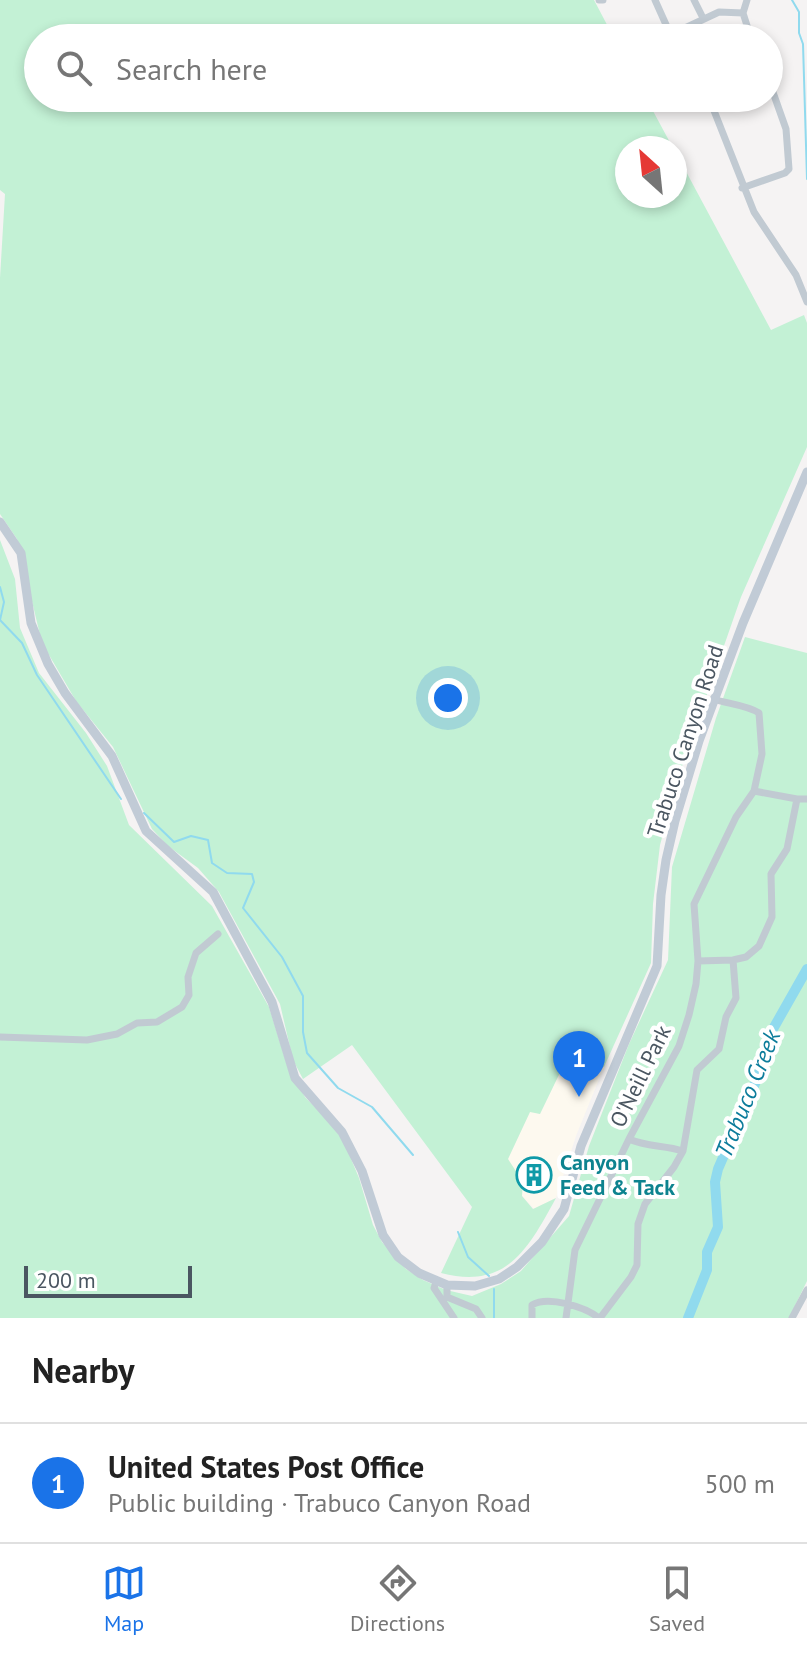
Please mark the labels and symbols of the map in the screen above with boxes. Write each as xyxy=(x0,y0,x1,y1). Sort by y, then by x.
north arrow xyxy=(615,136,687,208)
street label: Trabuco Canyon Road xyxy=(641,641,729,841)
your location xyxy=(428,678,468,718)
street label: O'Neill Park xyxy=(603,1020,677,1132)
water label: Trabuco Creek xyxy=(708,1024,788,1162)
pin: 1 xyxy=(553,1031,605,1097)
place label: Canyon Feed & Tack xyxy=(560,1148,675,1201)
building icon: Canyon Feed & Tack xyxy=(515,1156,553,1194)
scale bar xyxy=(24,1262,192,1298)

